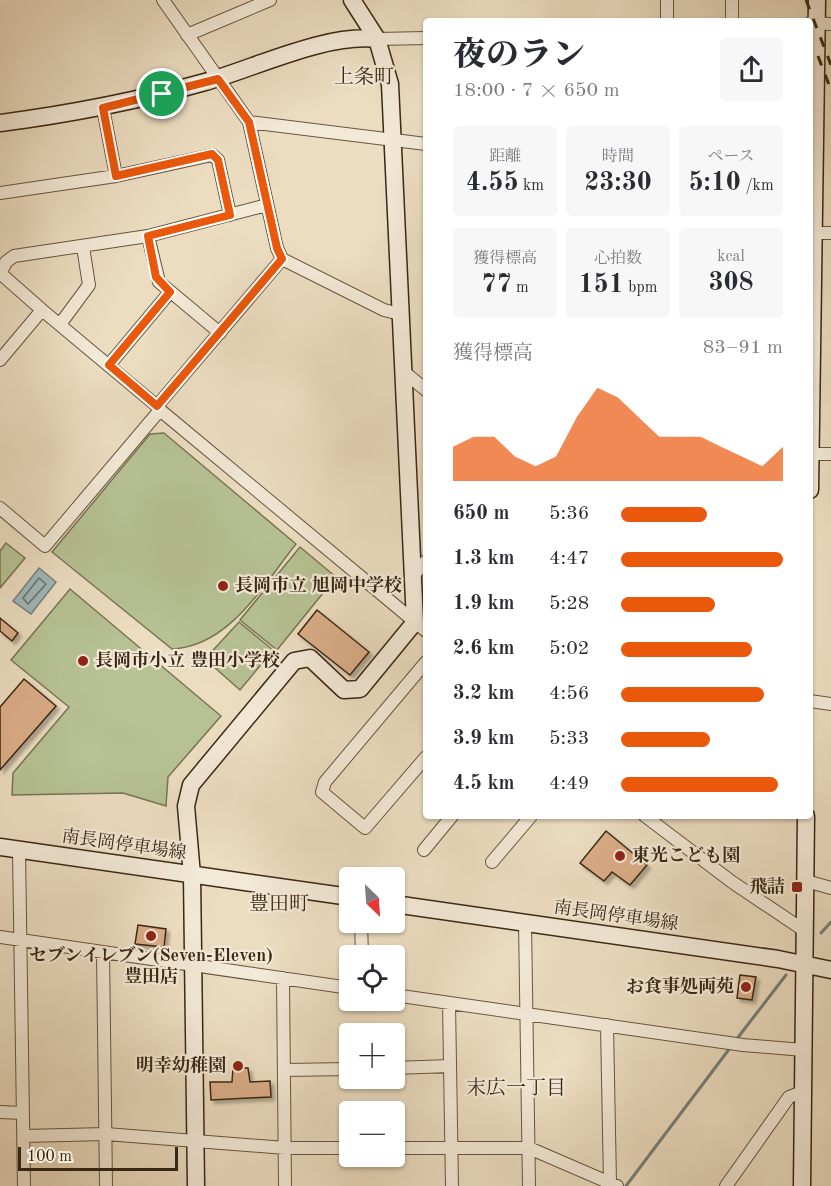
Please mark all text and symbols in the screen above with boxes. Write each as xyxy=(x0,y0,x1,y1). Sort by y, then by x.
button: share xyxy=(720,38,783,101)
text: 夜のラン xyxy=(453,40,585,73)
district label: 上条町 xyxy=(334,66,394,88)
pin xyxy=(136,68,187,119)
icon: arrive xyxy=(145,77,178,110)
text: 18:00 · 7 × 650 m xyxy=(453,81,620,101)
text: 距離 xyxy=(489,149,521,165)
text: 時間 xyxy=(602,149,634,165)
text: ペース xyxy=(707,149,755,165)
text: 4.55 xyxy=(466,170,519,196)
text: 23:30 xyxy=(584,170,652,196)
text: 5:10 xyxy=(688,170,741,196)
text: km xyxy=(519,178,544,194)
text: /km xyxy=(741,178,774,194)
text: kcal xyxy=(717,249,745,265)
text: 獲得標高 xyxy=(473,251,537,267)
text: 心拍数 xyxy=(594,251,642,267)
text: 308 xyxy=(708,270,754,296)
text: 77 xyxy=(481,272,511,298)
text: 151 xyxy=(579,272,624,298)
text: m xyxy=(511,280,529,296)
text: bpm xyxy=(624,280,657,296)
text: 83–91 m xyxy=(703,338,783,358)
text: 獲得標高 xyxy=(453,344,533,364)
text: 650 m xyxy=(453,504,509,524)
text: 5:36 xyxy=(549,504,589,524)
text: 1.3 km xyxy=(453,549,515,569)
text: 4:47 xyxy=(549,549,589,569)
place label: 長岡市立 旭岡中学校 xyxy=(235,575,402,595)
marker: 長岡市立 旭岡中学校 xyxy=(216,579,230,593)
text: 1.9 km xyxy=(453,594,515,614)
text: 5:28 xyxy=(549,594,589,614)
text: 2.6 km xyxy=(453,639,515,659)
text: 5:02 xyxy=(549,639,589,659)
place label: 長岡市小立 豊田小学校 xyxy=(95,650,280,670)
marker: 長岡市小立 豊田小学校 xyxy=(76,654,90,668)
text: 3.2 km xyxy=(453,684,515,704)
text: 4:56 xyxy=(549,684,589,704)
text: 3.9 km xyxy=(453,729,515,749)
text: 5:33 xyxy=(549,729,589,749)
text: 4.5 km xyxy=(453,774,515,794)
text: 4:49 xyxy=(549,774,589,794)
street label: 南長岡停車場線 xyxy=(60,825,188,863)
place label: 東光こども園 xyxy=(632,845,740,865)
marker: 東光こども園 xyxy=(613,849,627,863)
north arrow xyxy=(339,867,405,933)
map controls xyxy=(339,867,405,1167)
place label: 飛詰 xyxy=(749,876,785,896)
marker: 飛詰 xyxy=(790,880,804,894)
district label: 豊田町 xyxy=(249,893,309,915)
street label: 南長岡停車場線 xyxy=(552,896,680,934)
marker: セブンイレブン(Seven-Eleven) 豊田店 xyxy=(144,929,158,943)
place label: セブンイレブン(Seven-Eleven) 豊田店 xyxy=(29,945,273,986)
button: locate xyxy=(339,945,405,1011)
place label: お食事処両苑 xyxy=(626,976,734,996)
marker: お食事処両苑 xyxy=(739,980,753,994)
button: + xyxy=(339,1023,405,1089)
place label: 明幸幼稚園 xyxy=(136,1055,226,1075)
marker: 明幸幼稚園 xyxy=(231,1059,245,1073)
district label: 末広一丁目 xyxy=(466,1077,566,1099)
button: − xyxy=(339,1101,405,1167)
scale bar xyxy=(18,1144,178,1172)
text: 100 m xyxy=(27,1149,72,1165)

